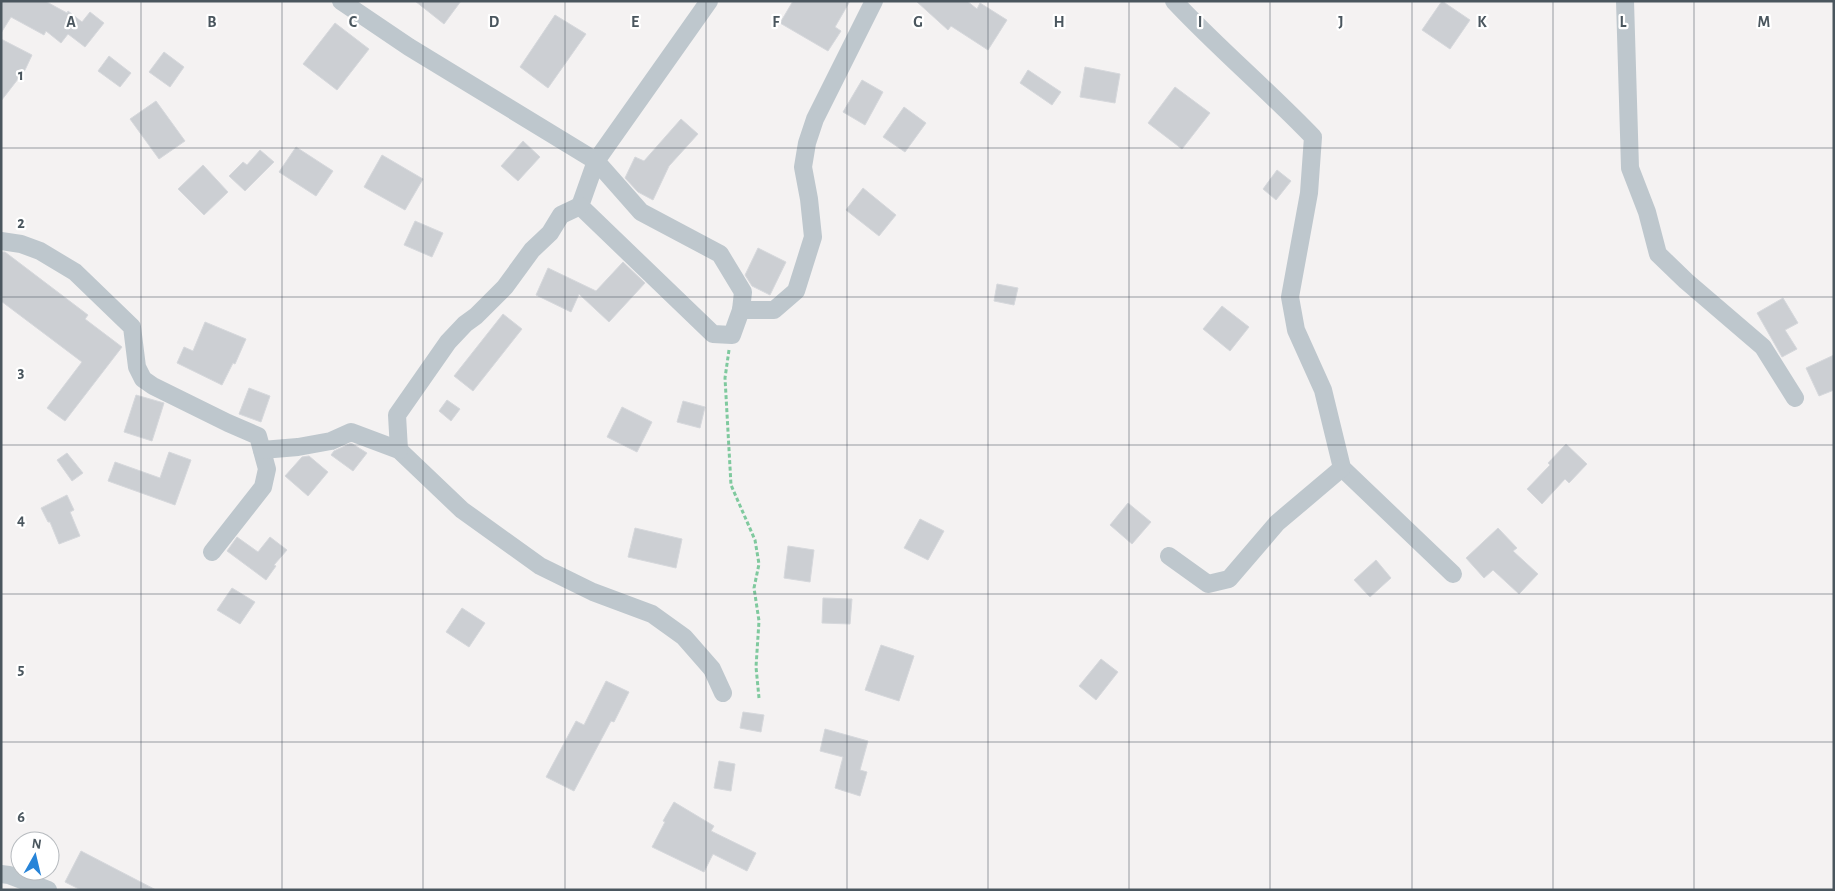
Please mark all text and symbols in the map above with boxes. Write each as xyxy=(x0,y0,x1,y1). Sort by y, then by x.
text: A xyxy=(66,14,76,30)
text: B xyxy=(207,14,217,30)
text: C xyxy=(349,14,358,30)
text: D xyxy=(489,14,500,30)
text: E xyxy=(631,14,639,30)
text: F xyxy=(772,14,780,30)
text: G xyxy=(913,14,923,30)
text: H xyxy=(1053,14,1065,30)
text: I xyxy=(1198,14,1202,30)
text: J xyxy=(1338,14,1344,30)
text: K xyxy=(1477,14,1487,30)
text: L xyxy=(1620,14,1627,30)
text: M xyxy=(1758,14,1770,30)
text: 1 xyxy=(18,67,24,83)
text: 2 xyxy=(17,215,25,231)
text: 3 xyxy=(18,364,25,380)
text: 4 xyxy=(17,512,25,528)
text: 5 xyxy=(18,661,25,677)
text: 6 xyxy=(17,809,25,825)
north arrow xyxy=(10,831,60,881)
text: N xyxy=(31,837,42,852)

